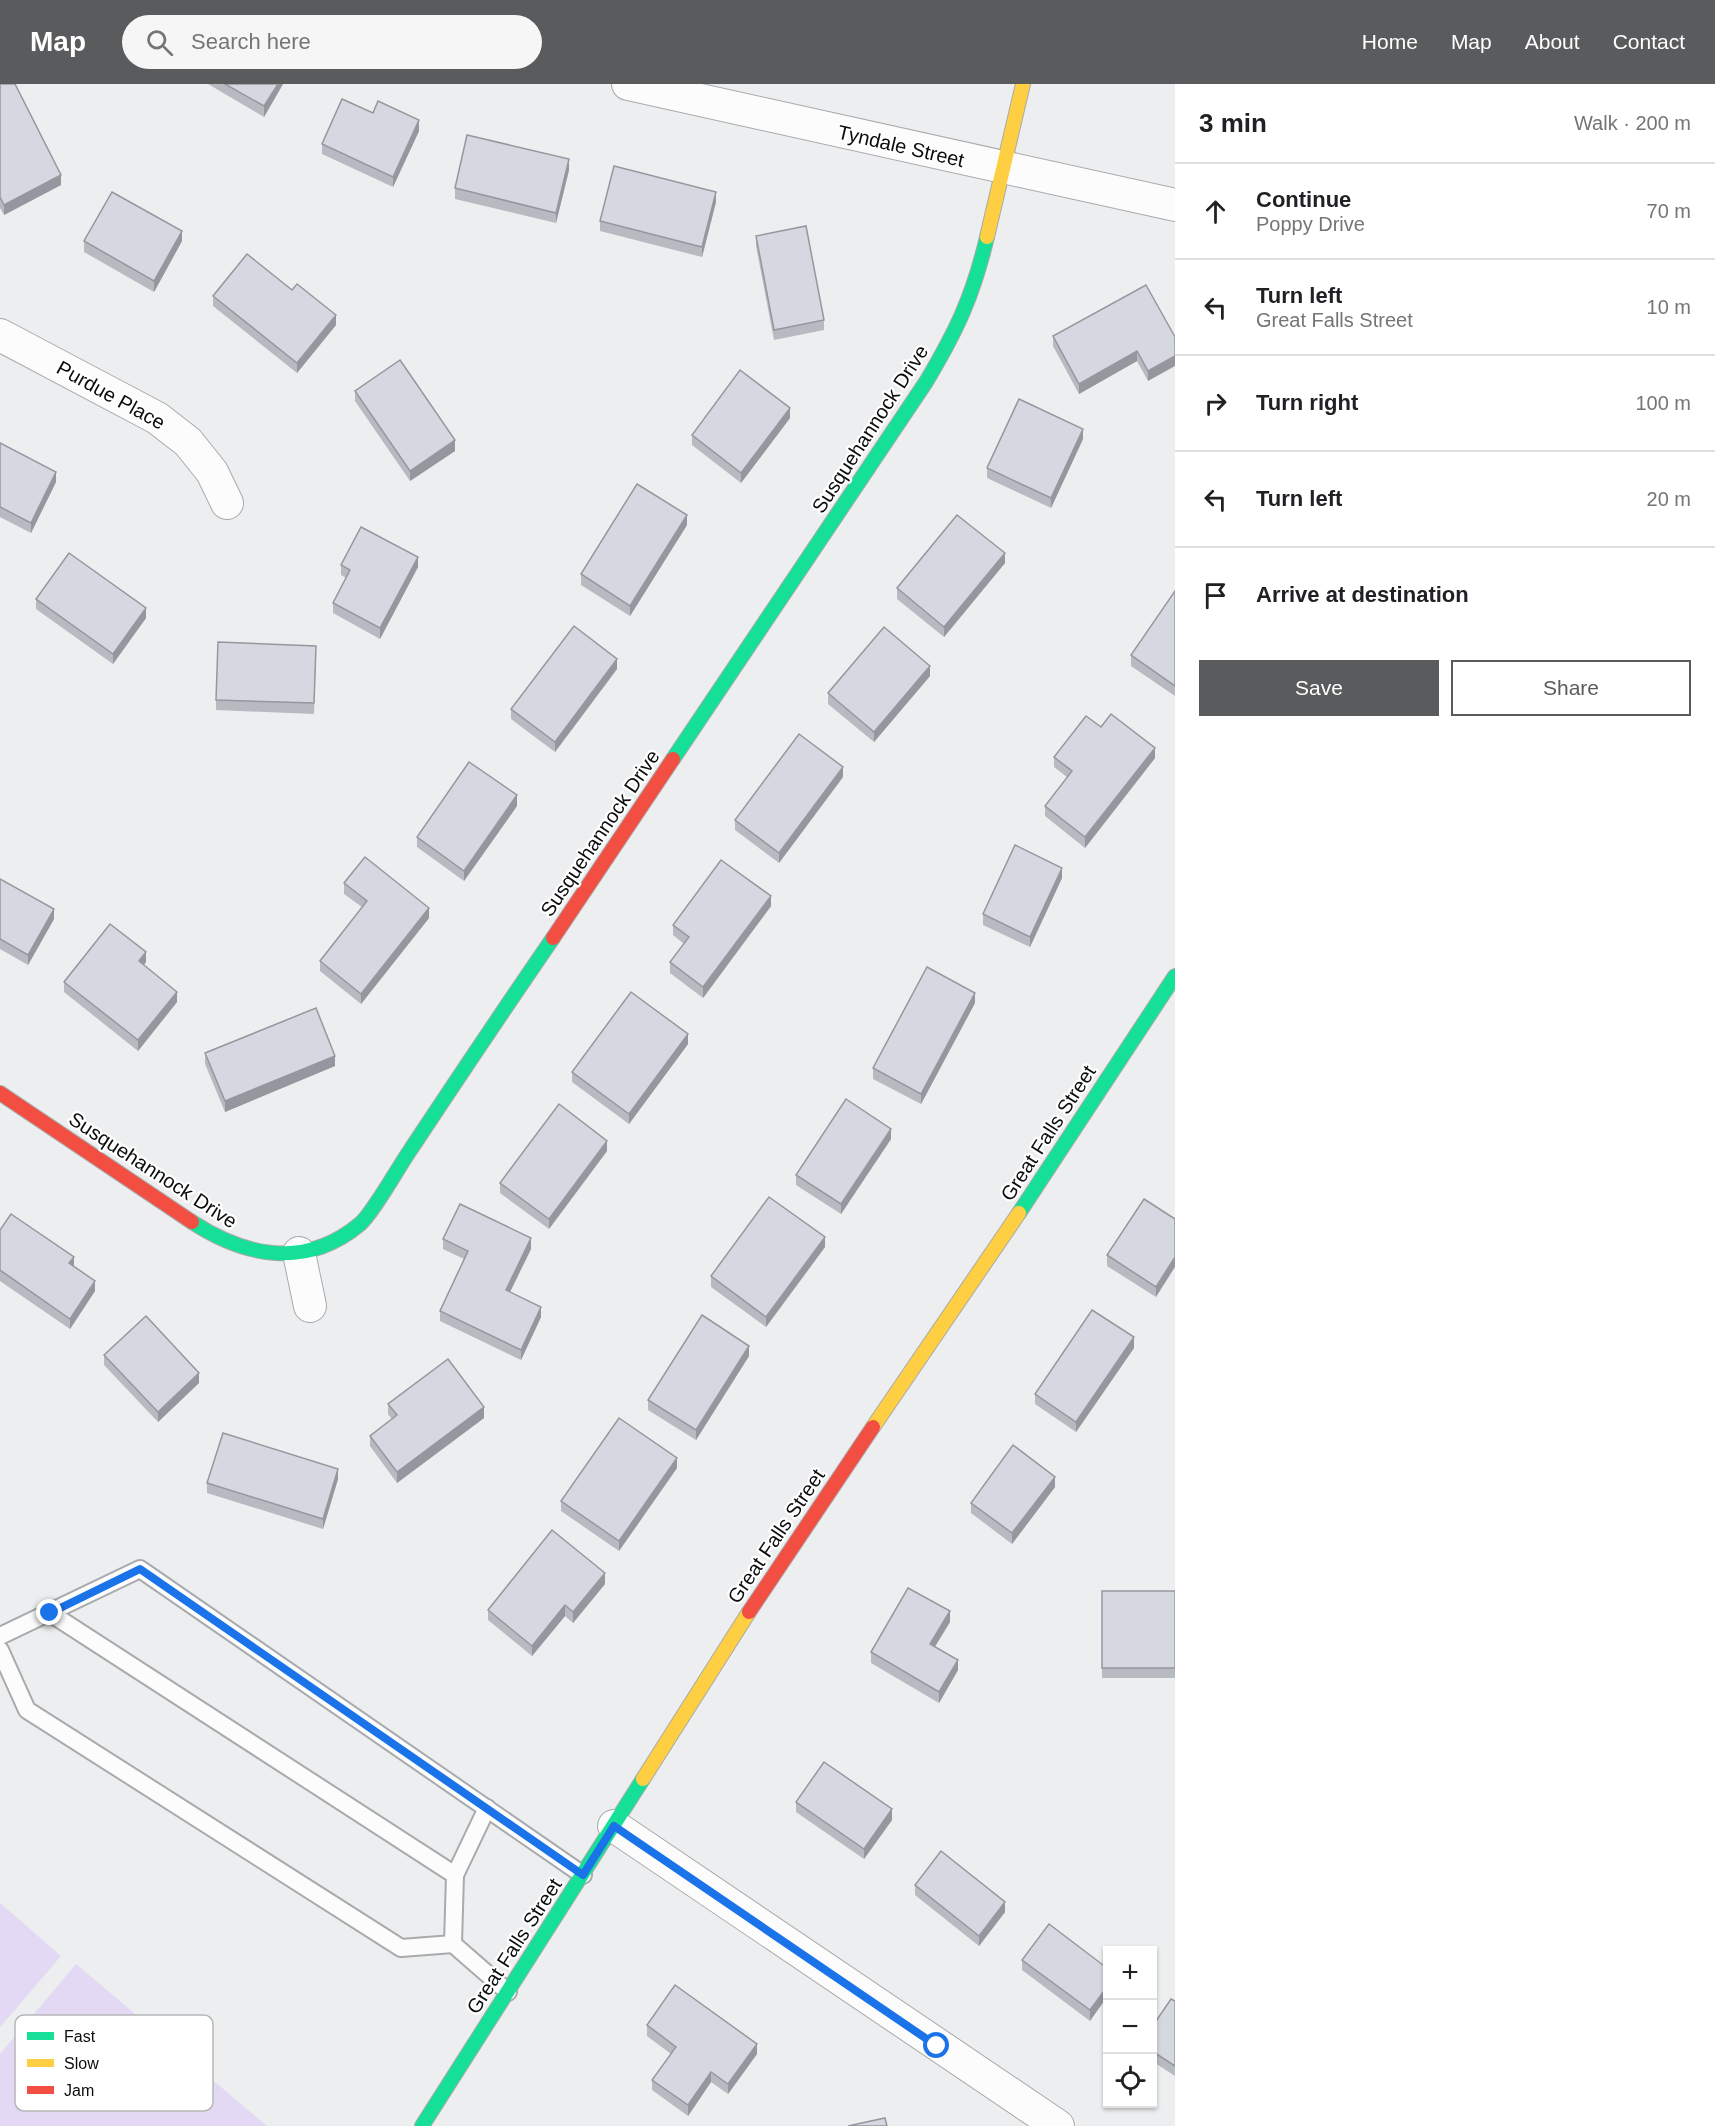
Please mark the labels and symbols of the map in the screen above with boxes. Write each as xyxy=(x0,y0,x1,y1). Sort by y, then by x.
street label: Tyndale Street xyxy=(836,121,967,171)
street label: Susquehannock Drive xyxy=(807,341,933,517)
street label: Purdue Place xyxy=(53,356,169,434)
street label: Susquehannock Drive xyxy=(536,746,664,920)
street label: Great Falls Street xyxy=(996,1061,1100,1205)
street label: Susquehannock Drive xyxy=(65,1107,241,1233)
street label: Great Falls Street xyxy=(723,1465,829,1607)
route end xyxy=(36,1599,62,1625)
street label: Great Falls Street xyxy=(462,1874,566,2018)
legend xyxy=(15,2015,213,2111)
text: Fast xyxy=(64,2028,96,2045)
route start xyxy=(923,2032,949,2058)
text: Slow xyxy=(64,2055,99,2072)
text: Jam xyxy=(64,2082,94,2099)

